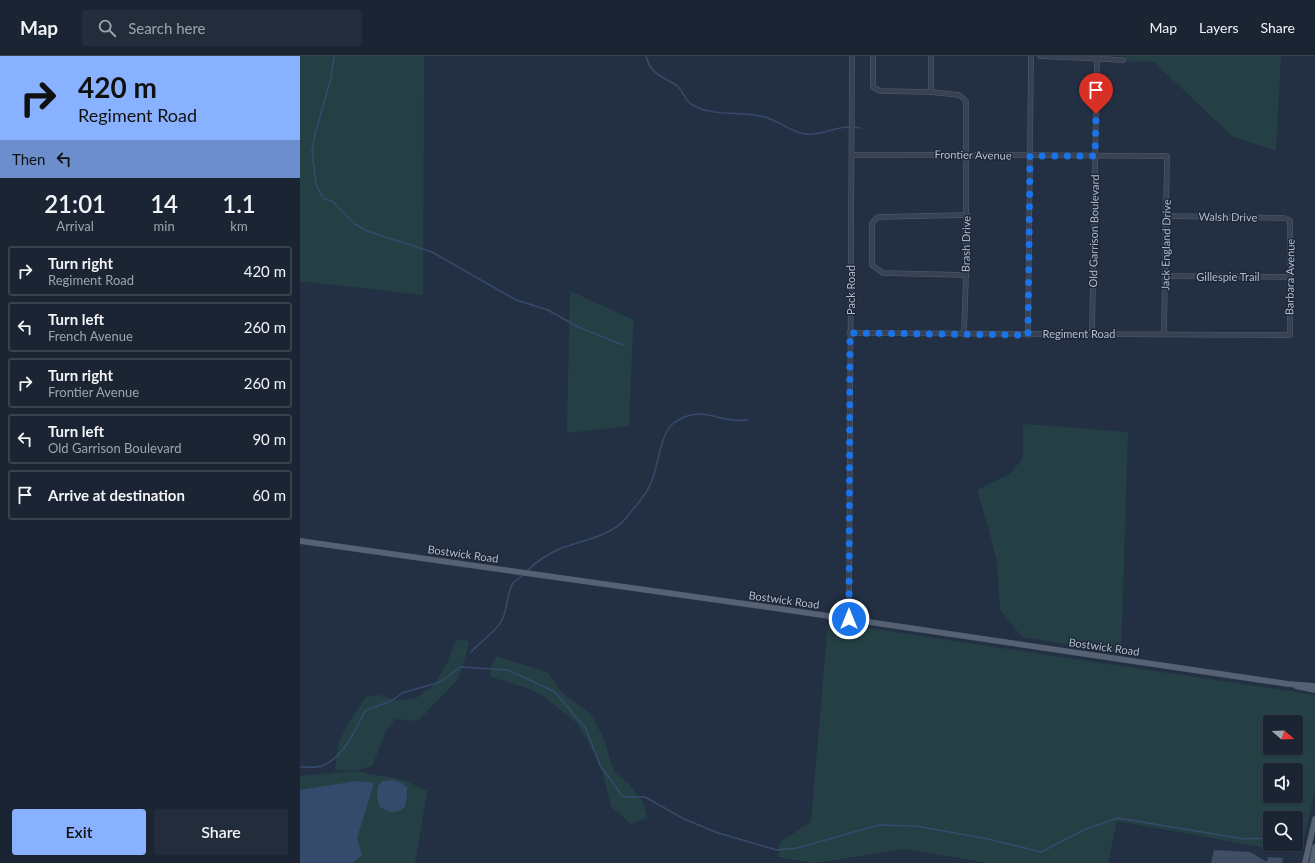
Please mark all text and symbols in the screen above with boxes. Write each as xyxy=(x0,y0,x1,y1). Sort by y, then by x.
search box xyxy=(82,10,362,46)
text: Map xyxy=(20,16,58,39)
icon: search xyxy=(96,17,118,39)
text: Search here xyxy=(128,19,206,37)
text: Map xyxy=(1149,19,1177,36)
text: Layers xyxy=(1199,19,1239,36)
text: Share xyxy=(1261,19,1295,36)
text: 420 m xyxy=(78,70,157,104)
icon: right xyxy=(12,72,64,124)
pin xyxy=(1079,73,1113,114)
icon: arrive xyxy=(1085,79,1107,101)
text: Regiment Road xyxy=(78,104,197,126)
street label: Frontier Avenue xyxy=(934,147,1012,162)
icon: left xyxy=(53,148,75,170)
text: Then xyxy=(12,150,45,168)
street label: Old Garrison Boulevard xyxy=(1086,174,1101,288)
text: 21:01 xyxy=(44,189,106,218)
text: 14 xyxy=(150,189,178,218)
text: 1.1 xyxy=(222,189,256,218)
street label: Jack England Drive xyxy=(1158,199,1173,291)
street label: Walsh Drive xyxy=(1199,209,1258,224)
street label: Brash Drive xyxy=(959,216,972,272)
text: Arrival xyxy=(56,218,94,234)
text: min xyxy=(154,218,175,234)
text: km xyxy=(230,218,248,234)
street label: Barbara Avenue xyxy=(1282,239,1297,315)
text: Turn right xyxy=(48,254,113,272)
icon: right xyxy=(14,260,36,282)
text: 420 m xyxy=(244,262,286,280)
street label: Pack Road xyxy=(844,265,857,315)
street label: Gillespie Trail xyxy=(1196,270,1260,283)
text: Regiment Road xyxy=(48,272,134,288)
text: Turn left xyxy=(48,310,104,328)
icon: left xyxy=(14,316,36,338)
text: 260 m xyxy=(244,318,286,336)
street label: Regiment Road xyxy=(1043,327,1115,340)
text: French Avenue xyxy=(48,328,133,344)
text: Turn right xyxy=(48,366,113,384)
icon: right xyxy=(14,372,36,394)
text: 260 m xyxy=(244,374,286,392)
text: Frontier Avenue xyxy=(48,384,139,400)
text: Turn left xyxy=(48,422,104,440)
icon: left xyxy=(14,428,36,450)
text: 90 m xyxy=(252,430,286,448)
text: Old Garrison Boulevard xyxy=(48,440,182,456)
icon: arrive xyxy=(14,484,36,506)
text: Arrive at destination xyxy=(48,486,185,504)
text: 60 m xyxy=(252,486,286,504)
street label: Bostwick Road xyxy=(427,542,499,565)
street label: Bostwick Road xyxy=(748,588,820,611)
position arrow xyxy=(828,598,870,640)
street label: Bostwick Road xyxy=(1068,635,1140,658)
north arrow xyxy=(1263,715,1303,755)
map controls xyxy=(1263,715,1303,851)
button: sound xyxy=(1263,763,1303,803)
button: Exit xyxy=(12,809,146,855)
button: Share xyxy=(154,809,288,855)
button: search xyxy=(1263,811,1303,851)

